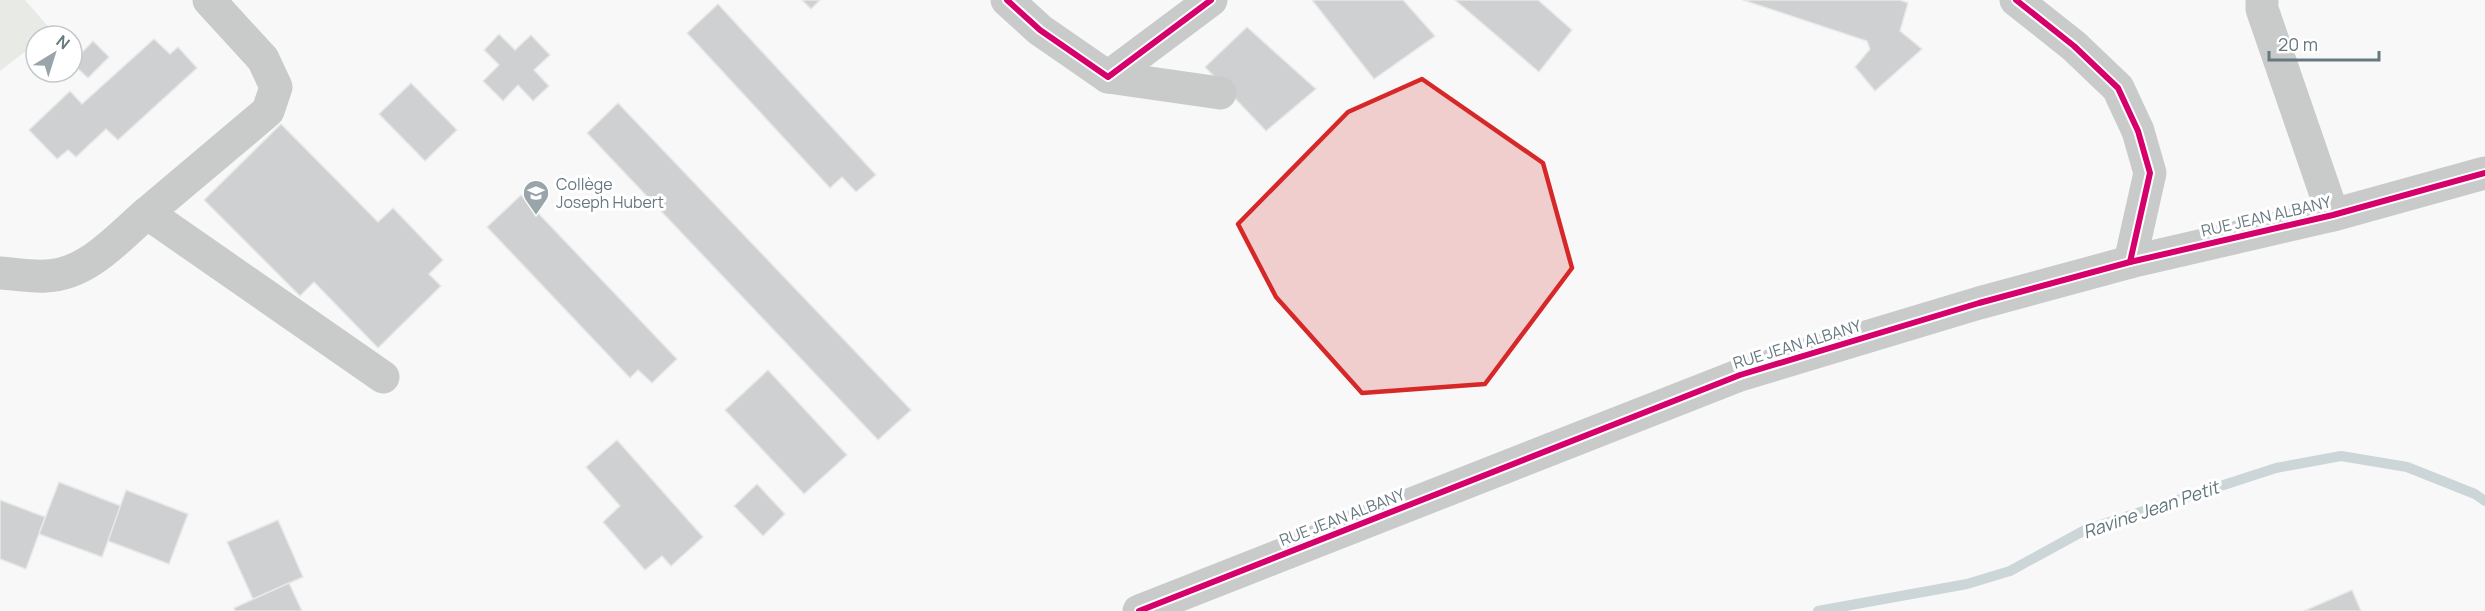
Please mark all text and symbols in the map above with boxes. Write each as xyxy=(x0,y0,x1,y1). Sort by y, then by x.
north arrow xyxy=(24,24,84,84)
scale bar xyxy=(2269,24,2378,62)
text: N xyxy=(52,30,75,54)
text: 20 m xyxy=(2278,32,2318,56)
place label: Collège Joseph Hubert xyxy=(556,173,664,213)
school or university icon: Collège Joseph Hubert xyxy=(521,178,551,216)
street label: RUE JEAN ALBANY xyxy=(2199,190,2333,242)
street label: RUE JEAN ALBANY xyxy=(1730,314,1864,374)
water label: Ravine Jean Petit xyxy=(2080,474,2223,544)
street label: RUE JEAN ALBANY xyxy=(1276,483,1408,551)

